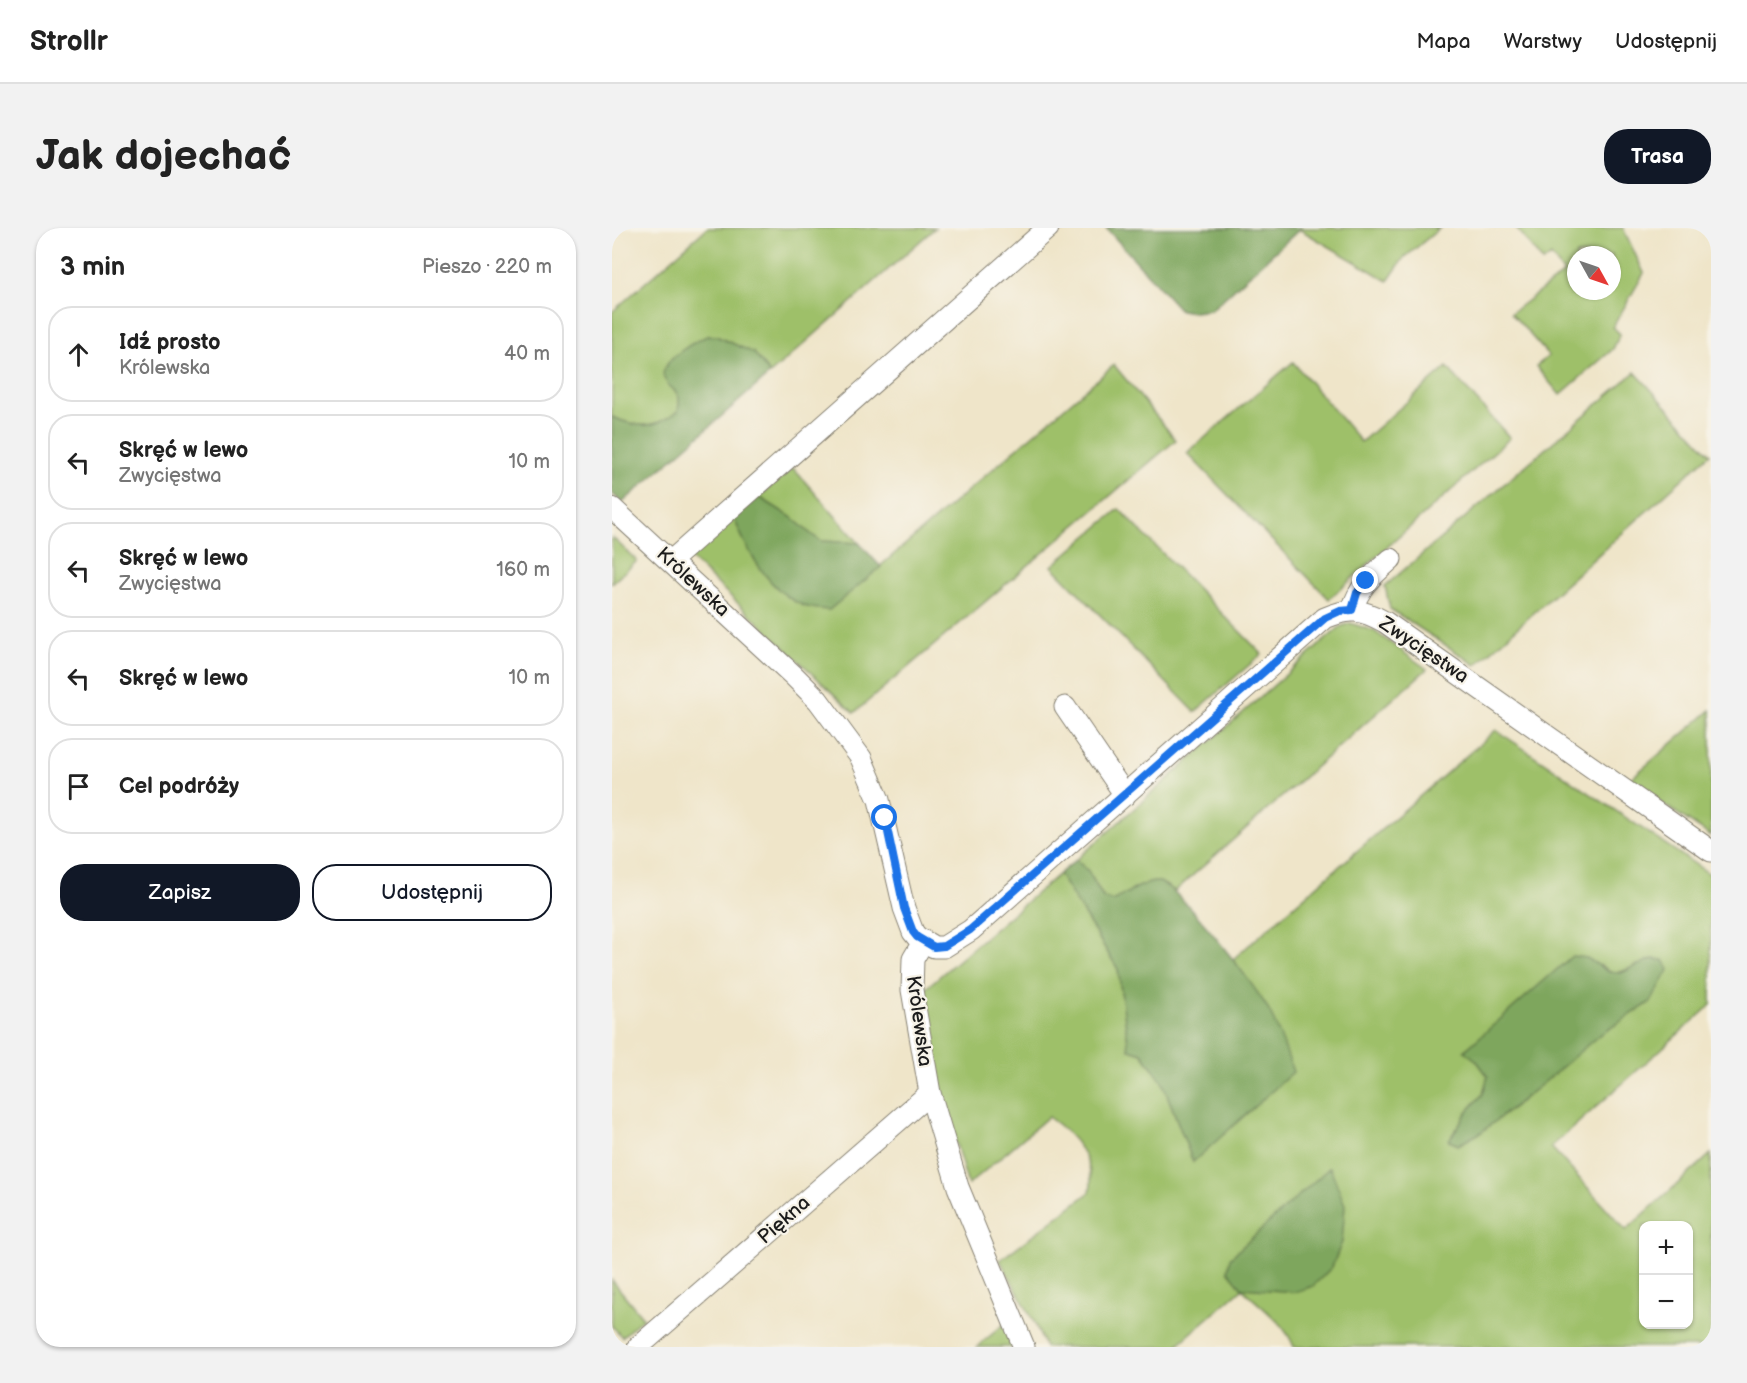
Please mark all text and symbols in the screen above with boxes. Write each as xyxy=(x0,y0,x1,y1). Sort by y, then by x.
text: Strollr xyxy=(30,25,108,58)
text: Mapa xyxy=(1417,29,1471,54)
text: Warstwy xyxy=(1504,29,1582,54)
text: Udostępnij xyxy=(1615,29,1717,54)
button: Trasa xyxy=(1604,129,1711,184)
text: Jak dojechać xyxy=(36,131,291,182)
north arrow xyxy=(1567,246,1621,300)
text: 3 min xyxy=(60,252,125,283)
text: Pieszo · 220 m xyxy=(422,255,552,279)
text: Idź prosto xyxy=(119,329,221,356)
icon: ahead xyxy=(62,338,95,371)
text: 40 m xyxy=(504,342,550,366)
text: Królewska xyxy=(119,356,210,380)
text: Skręć w lewo xyxy=(119,437,248,464)
icon: left xyxy=(62,446,95,479)
text: 10 m xyxy=(509,450,550,474)
text: Zwycięstwa xyxy=(119,464,222,488)
street label: Królewska xyxy=(651,542,735,622)
text: Skręć w lewo xyxy=(119,545,248,572)
icon: left xyxy=(62,554,95,587)
text: 160 m xyxy=(496,558,550,582)
route end xyxy=(1352,567,1378,593)
text: Zwycięstwa xyxy=(119,572,222,596)
street label: Zwycięstwa xyxy=(1374,611,1473,689)
icon: left xyxy=(62,662,95,695)
text: Skręć w lewo xyxy=(119,665,248,692)
text: 10 m xyxy=(509,666,550,690)
icon: arrive xyxy=(62,770,95,803)
text: Cel podróży xyxy=(119,773,239,800)
route start xyxy=(871,804,897,830)
button: Zapisz xyxy=(60,864,300,921)
button: Udostępnij xyxy=(312,864,552,921)
street label: Królewska xyxy=(901,974,937,1068)
street label: Piękna xyxy=(753,1191,815,1249)
map controls xyxy=(1639,1221,1693,1329)
button: + xyxy=(1639,1221,1693,1275)
button: − xyxy=(1639,1275,1693,1329)

